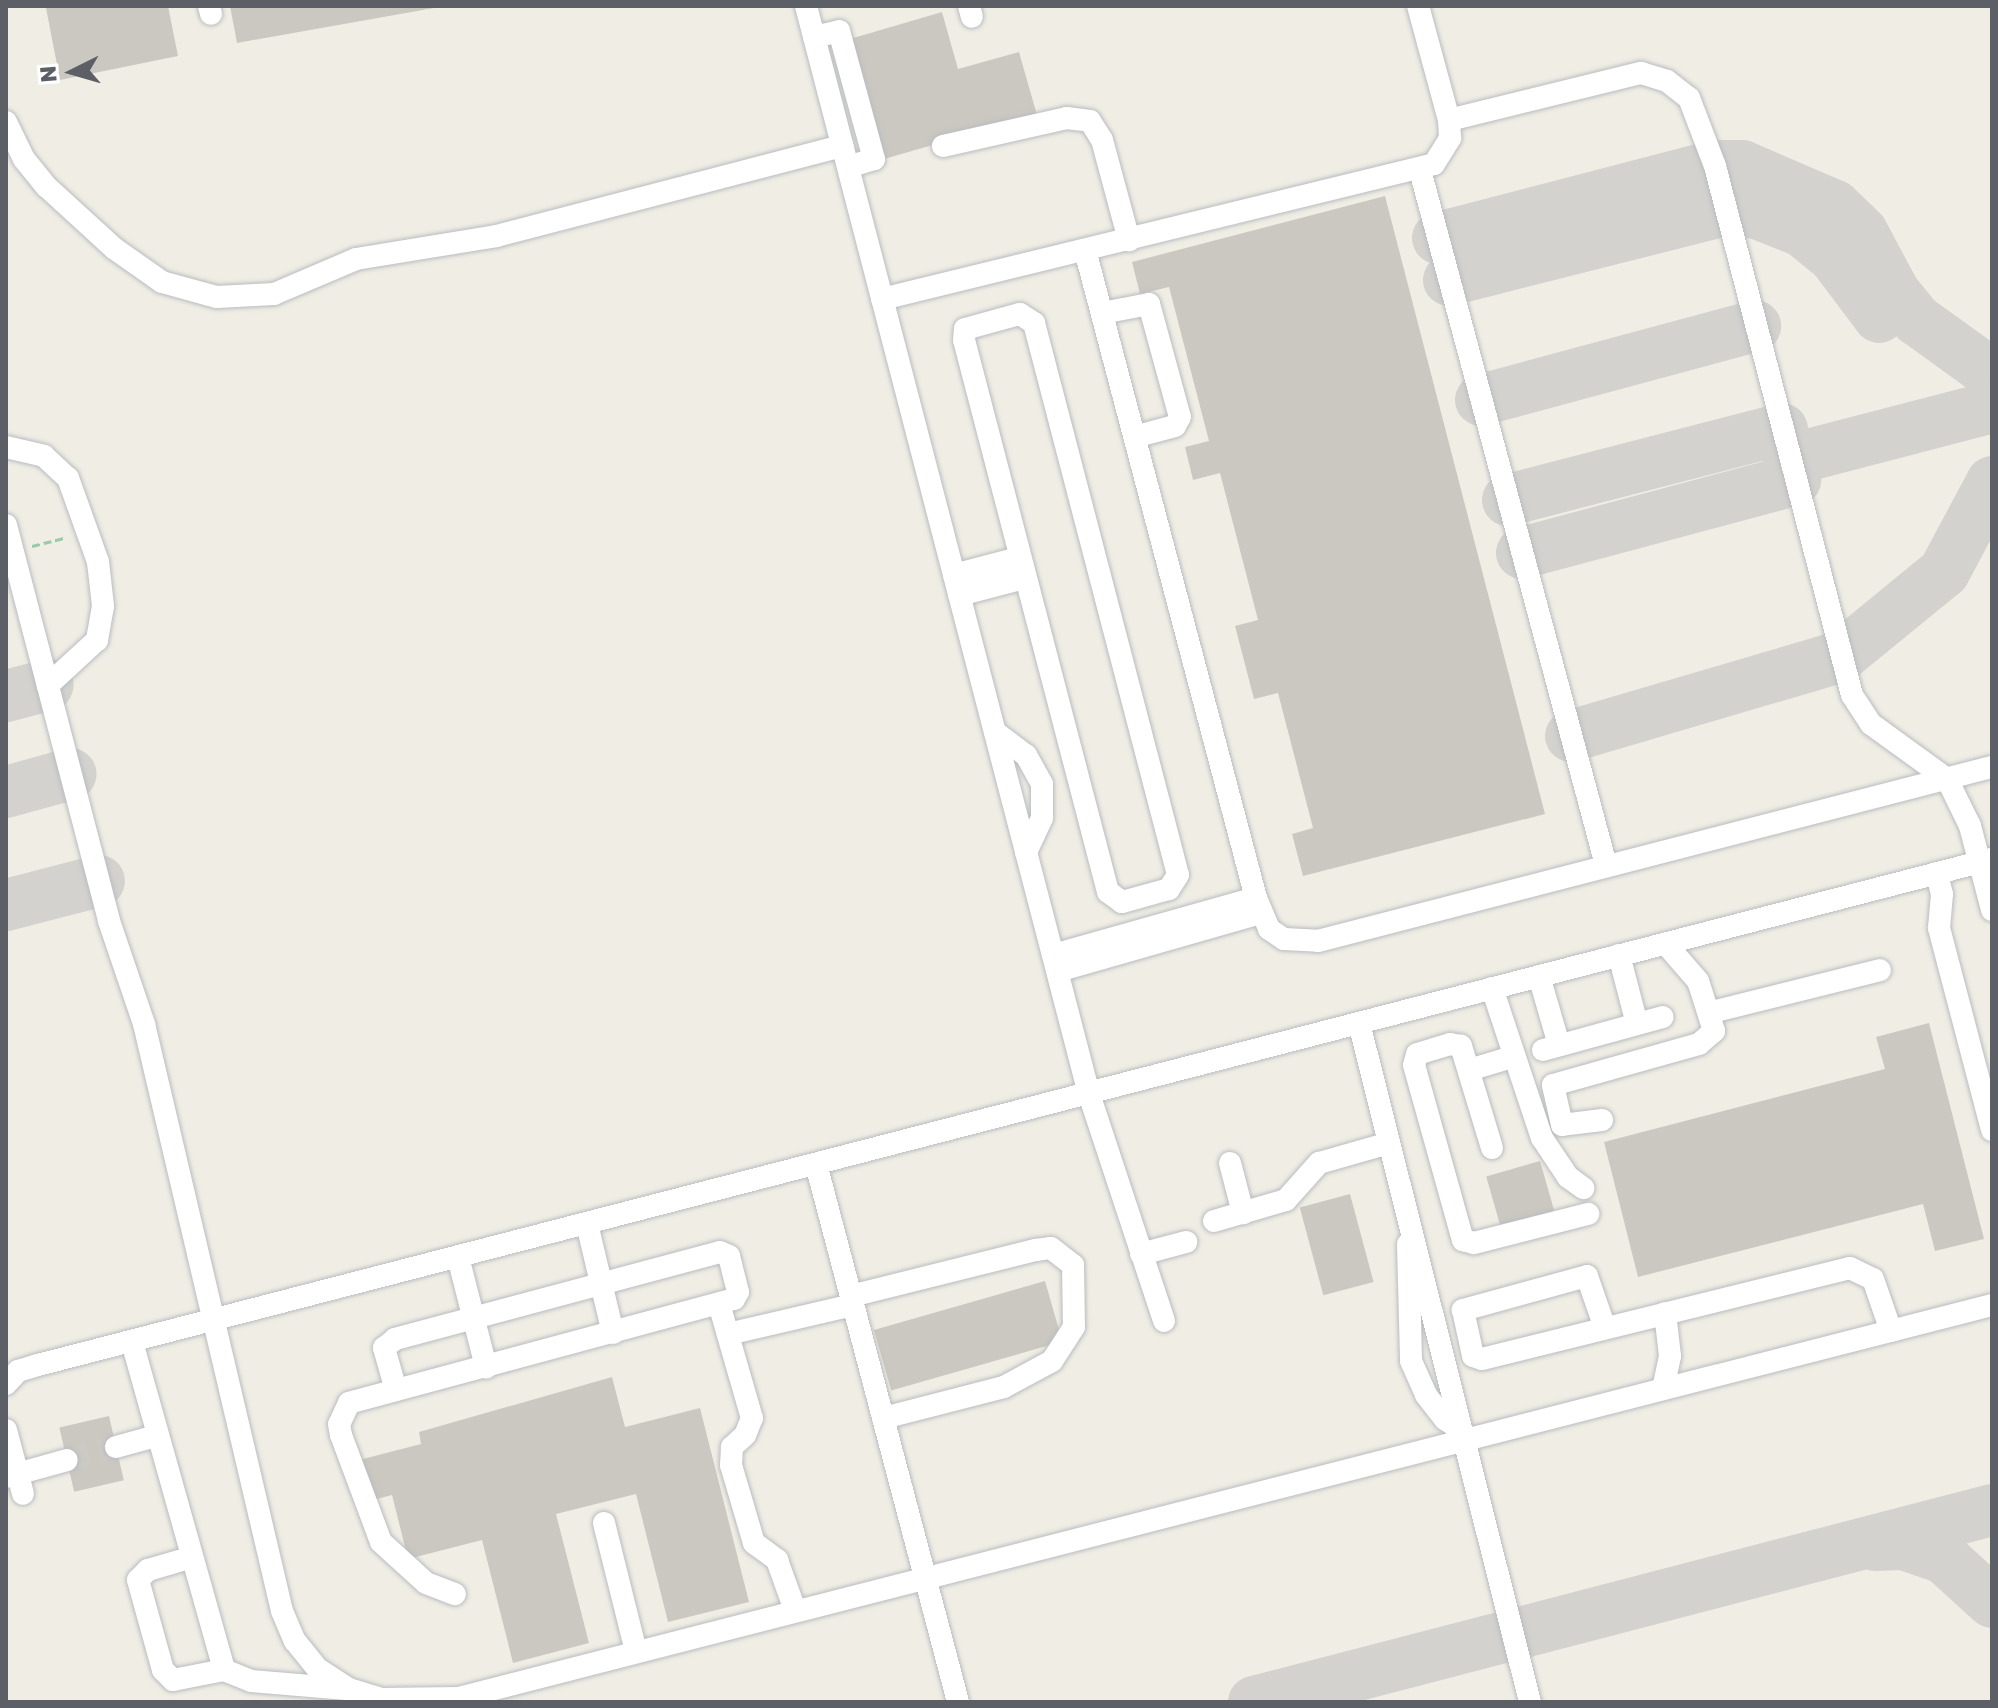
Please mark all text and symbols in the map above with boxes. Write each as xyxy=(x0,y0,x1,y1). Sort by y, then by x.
north arrow xyxy=(32,32,112,112)
text: N xyxy=(33,65,62,84)

